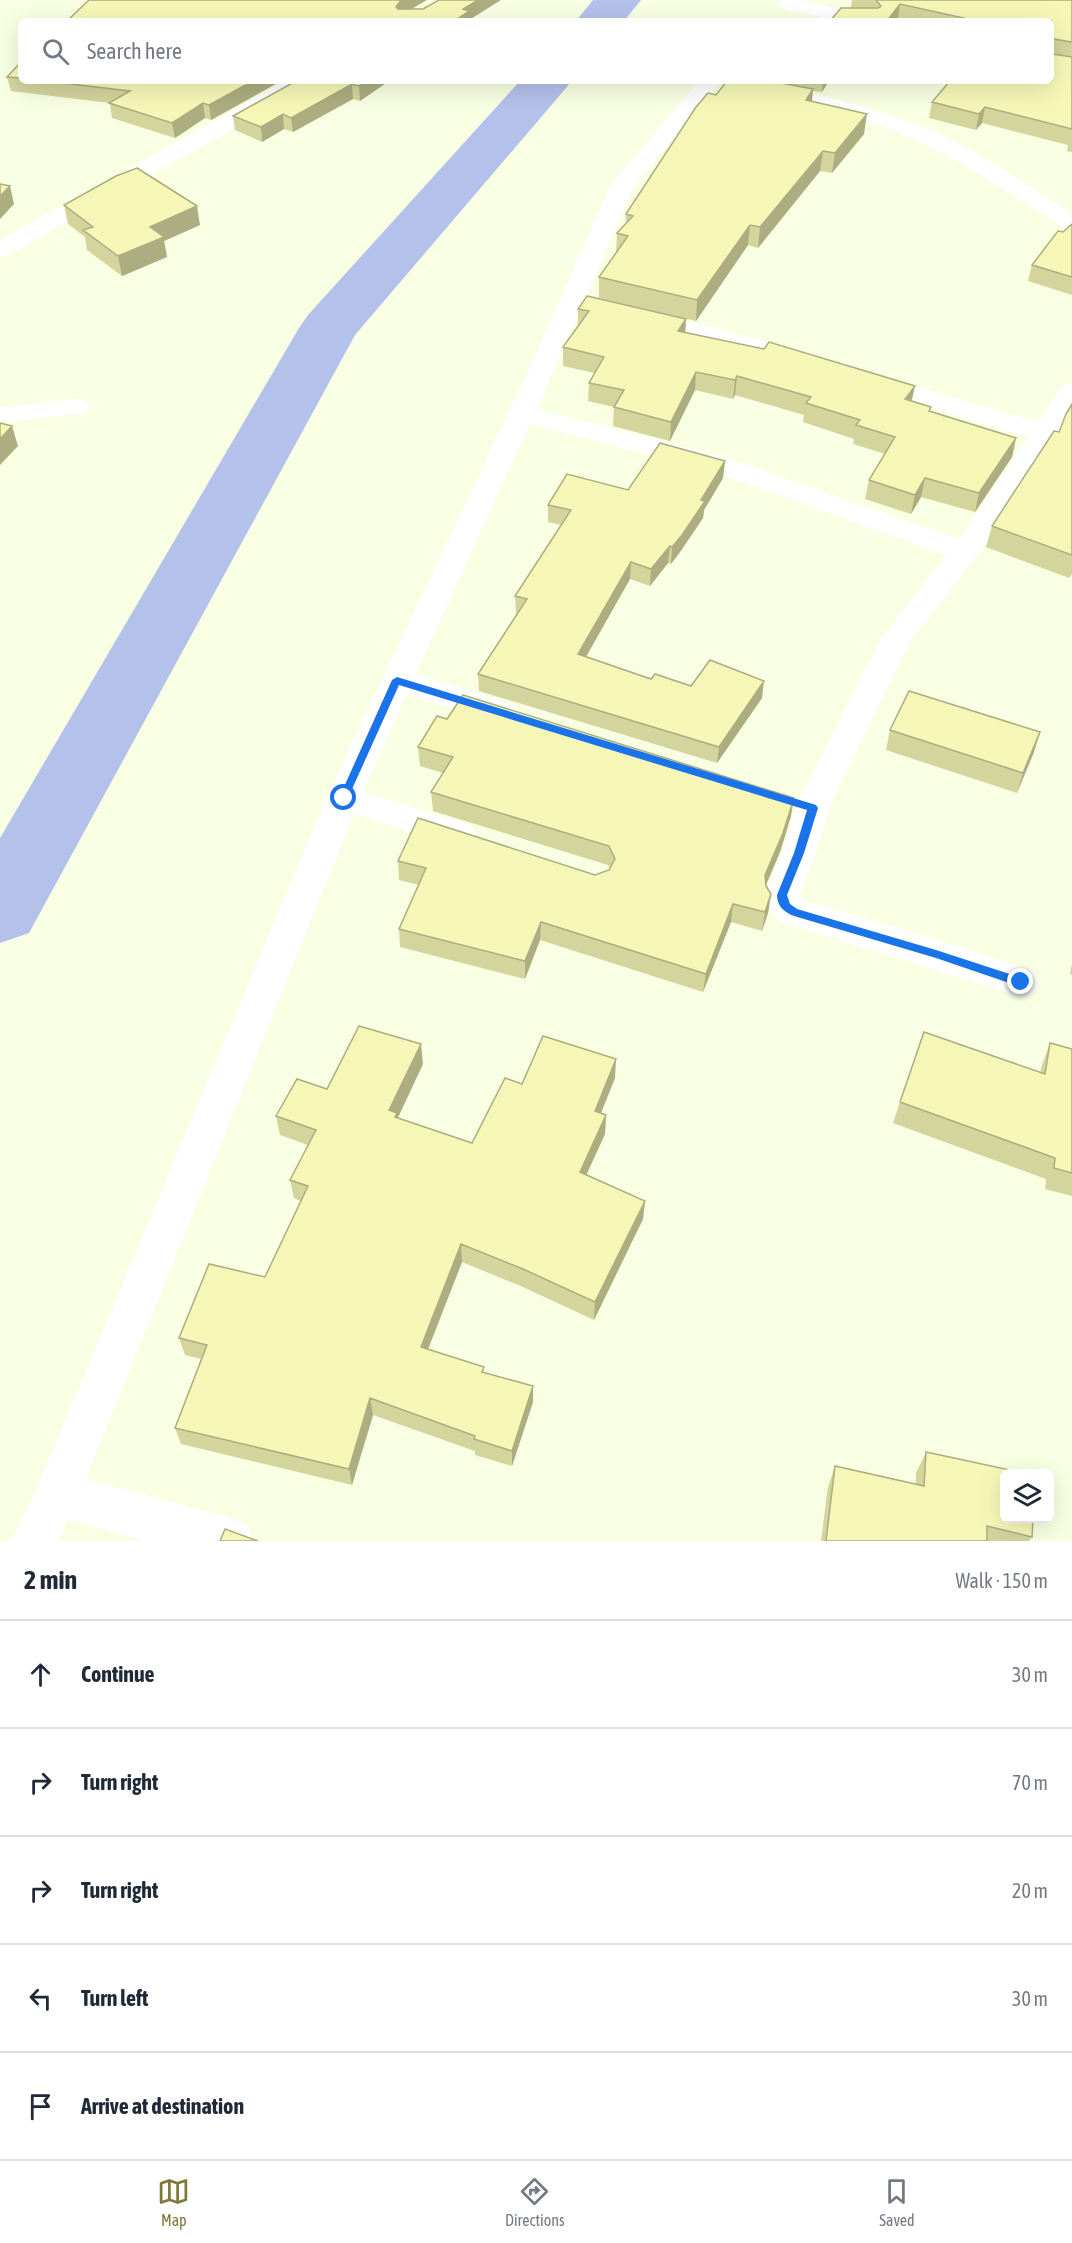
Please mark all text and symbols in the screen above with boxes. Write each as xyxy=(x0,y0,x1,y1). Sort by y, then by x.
search box xyxy=(18,18,1054,84)
icon: search xyxy=(39,35,72,68)
text: Search here xyxy=(87,38,182,64)
route start xyxy=(330,784,356,810)
route end xyxy=(1007,968,1033,994)
map controls xyxy=(1000,1469,1054,1523)
button: layers xyxy=(1000,1469,1054,1523)
text: 2 min xyxy=(24,1565,77,1595)
text: Walk · 150 m xyxy=(956,1569,1048,1592)
icon: ahead xyxy=(24,1658,57,1691)
text: Continue xyxy=(81,1661,155,1687)
text: 30 m xyxy=(1012,1663,1048,1686)
icon: right xyxy=(24,1766,57,1799)
text: Turn right xyxy=(81,1769,158,1795)
text: 70 m xyxy=(1012,1771,1048,1794)
icon: right xyxy=(24,1874,57,1907)
text: Turn right xyxy=(81,1877,158,1903)
text: 20 m xyxy=(1012,1879,1048,1902)
icon: left xyxy=(24,1982,57,2015)
text: Turn left xyxy=(81,1985,148,2011)
text: 30 m xyxy=(1012,1987,1048,2010)
icon: arrive xyxy=(24,2090,57,2123)
text: Arrive at destination xyxy=(81,2093,244,2119)
tab: Map xyxy=(157,2175,190,2229)
tab: Directions xyxy=(505,2175,565,2229)
tab: Saved xyxy=(879,2175,915,2229)

